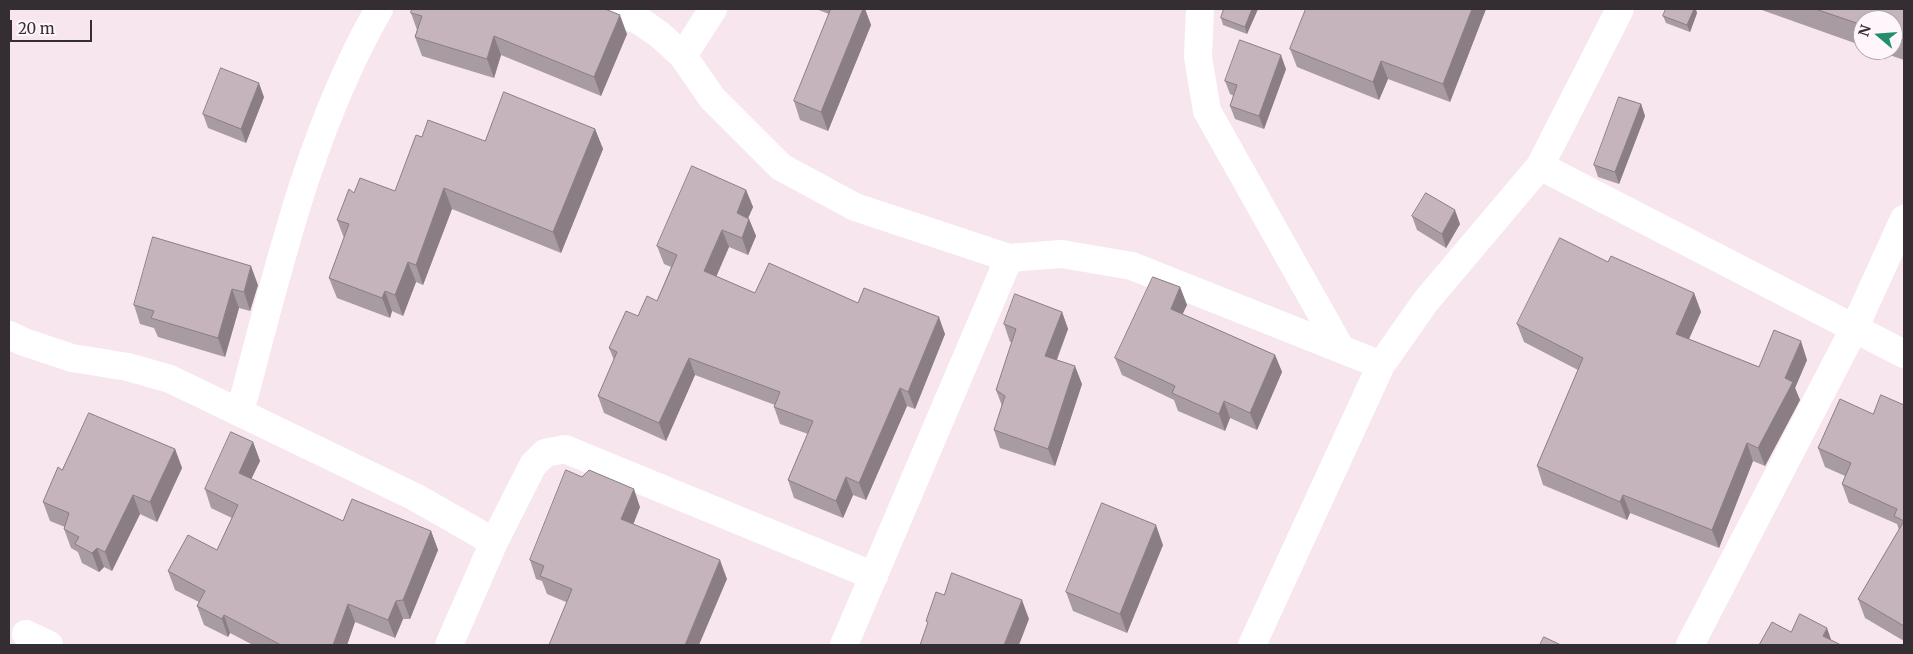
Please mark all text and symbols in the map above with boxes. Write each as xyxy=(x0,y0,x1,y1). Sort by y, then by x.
scale bar xyxy=(12,10,95,42)
north arrow xyxy=(1853,10,1903,60)
text: 20 m xyxy=(18,19,55,38)
text: N xyxy=(1854,23,1875,39)

